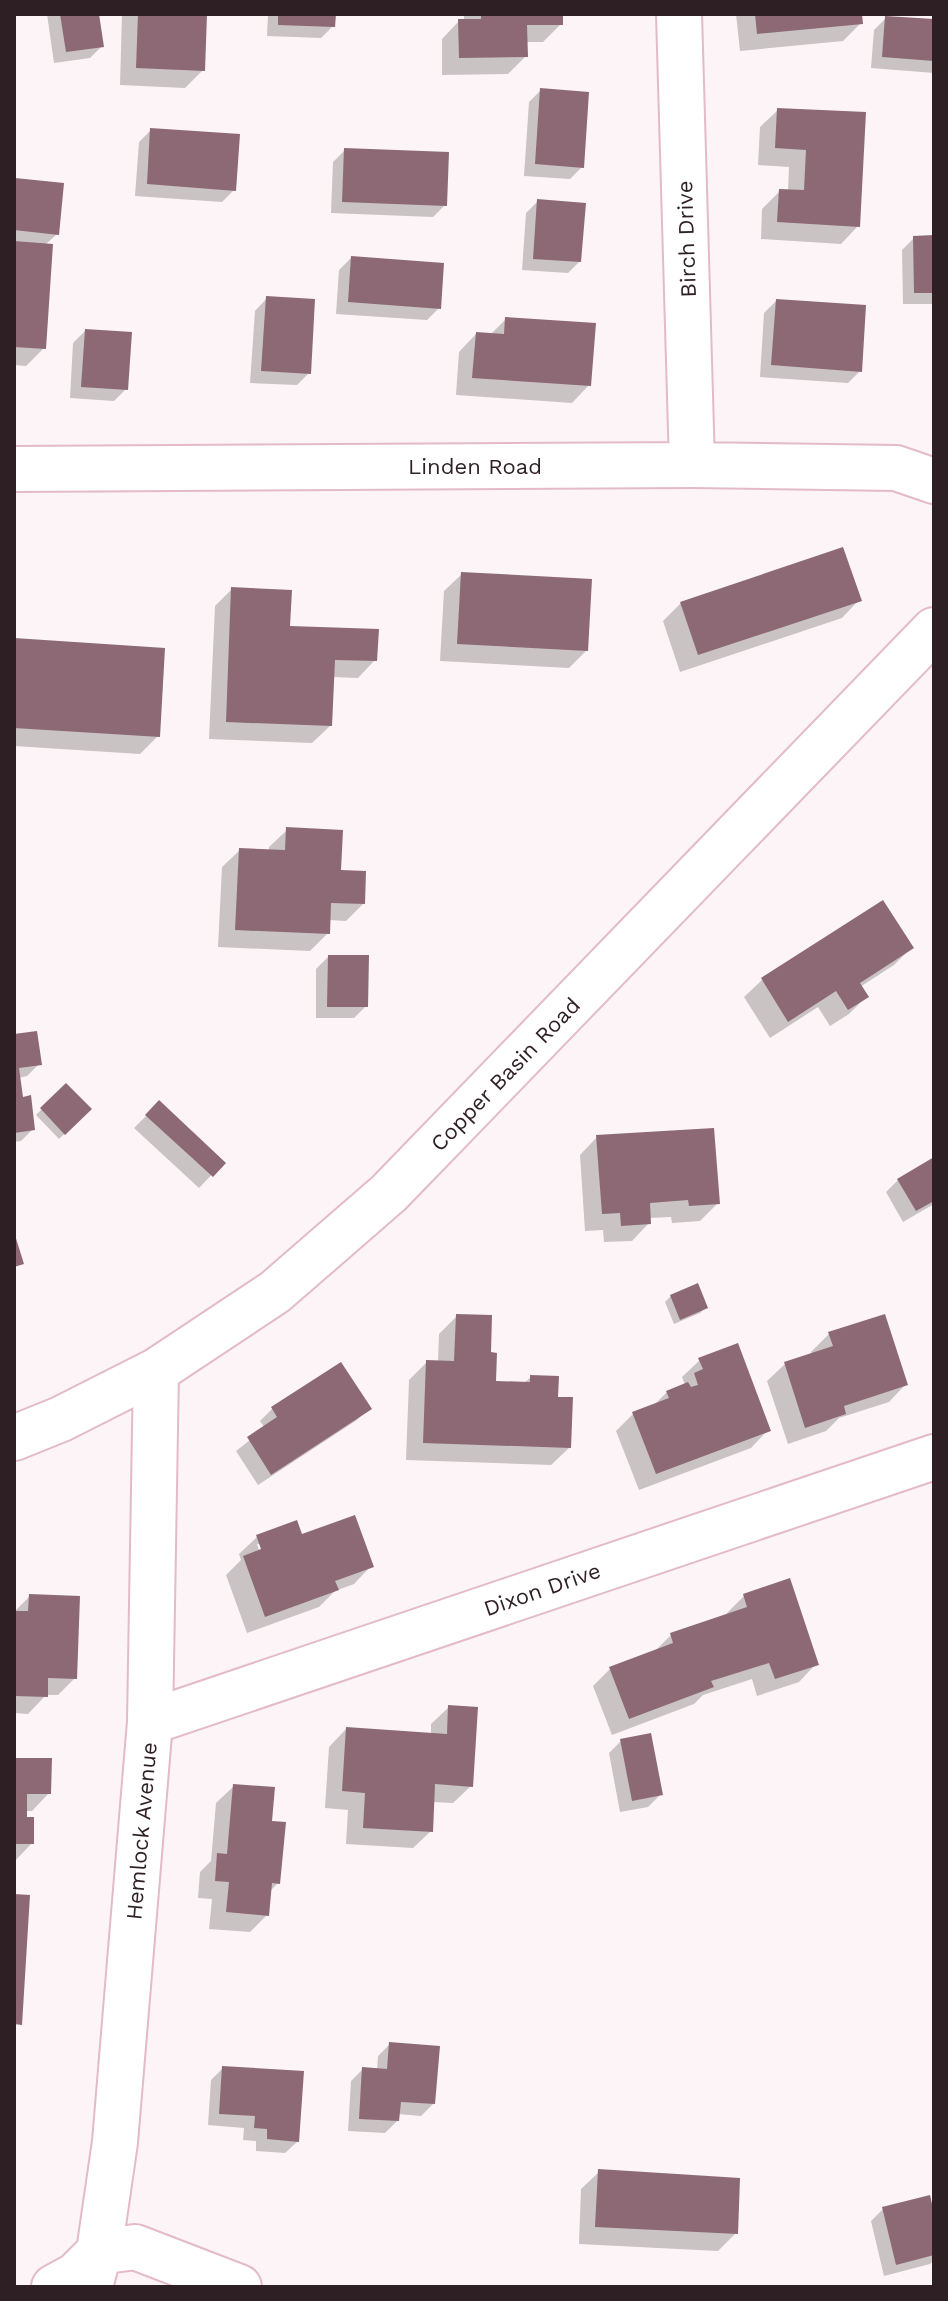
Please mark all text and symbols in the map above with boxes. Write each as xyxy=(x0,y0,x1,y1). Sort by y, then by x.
street label: Birch Drive xyxy=(672,180,701,298)
street label: Linden Road xyxy=(408,454,542,479)
street label: Copper Basin Road xyxy=(426,992,585,1156)
street label: Dixon Drive xyxy=(480,1558,604,1621)
street label: Hemlock Avenue xyxy=(121,1741,162,1921)

